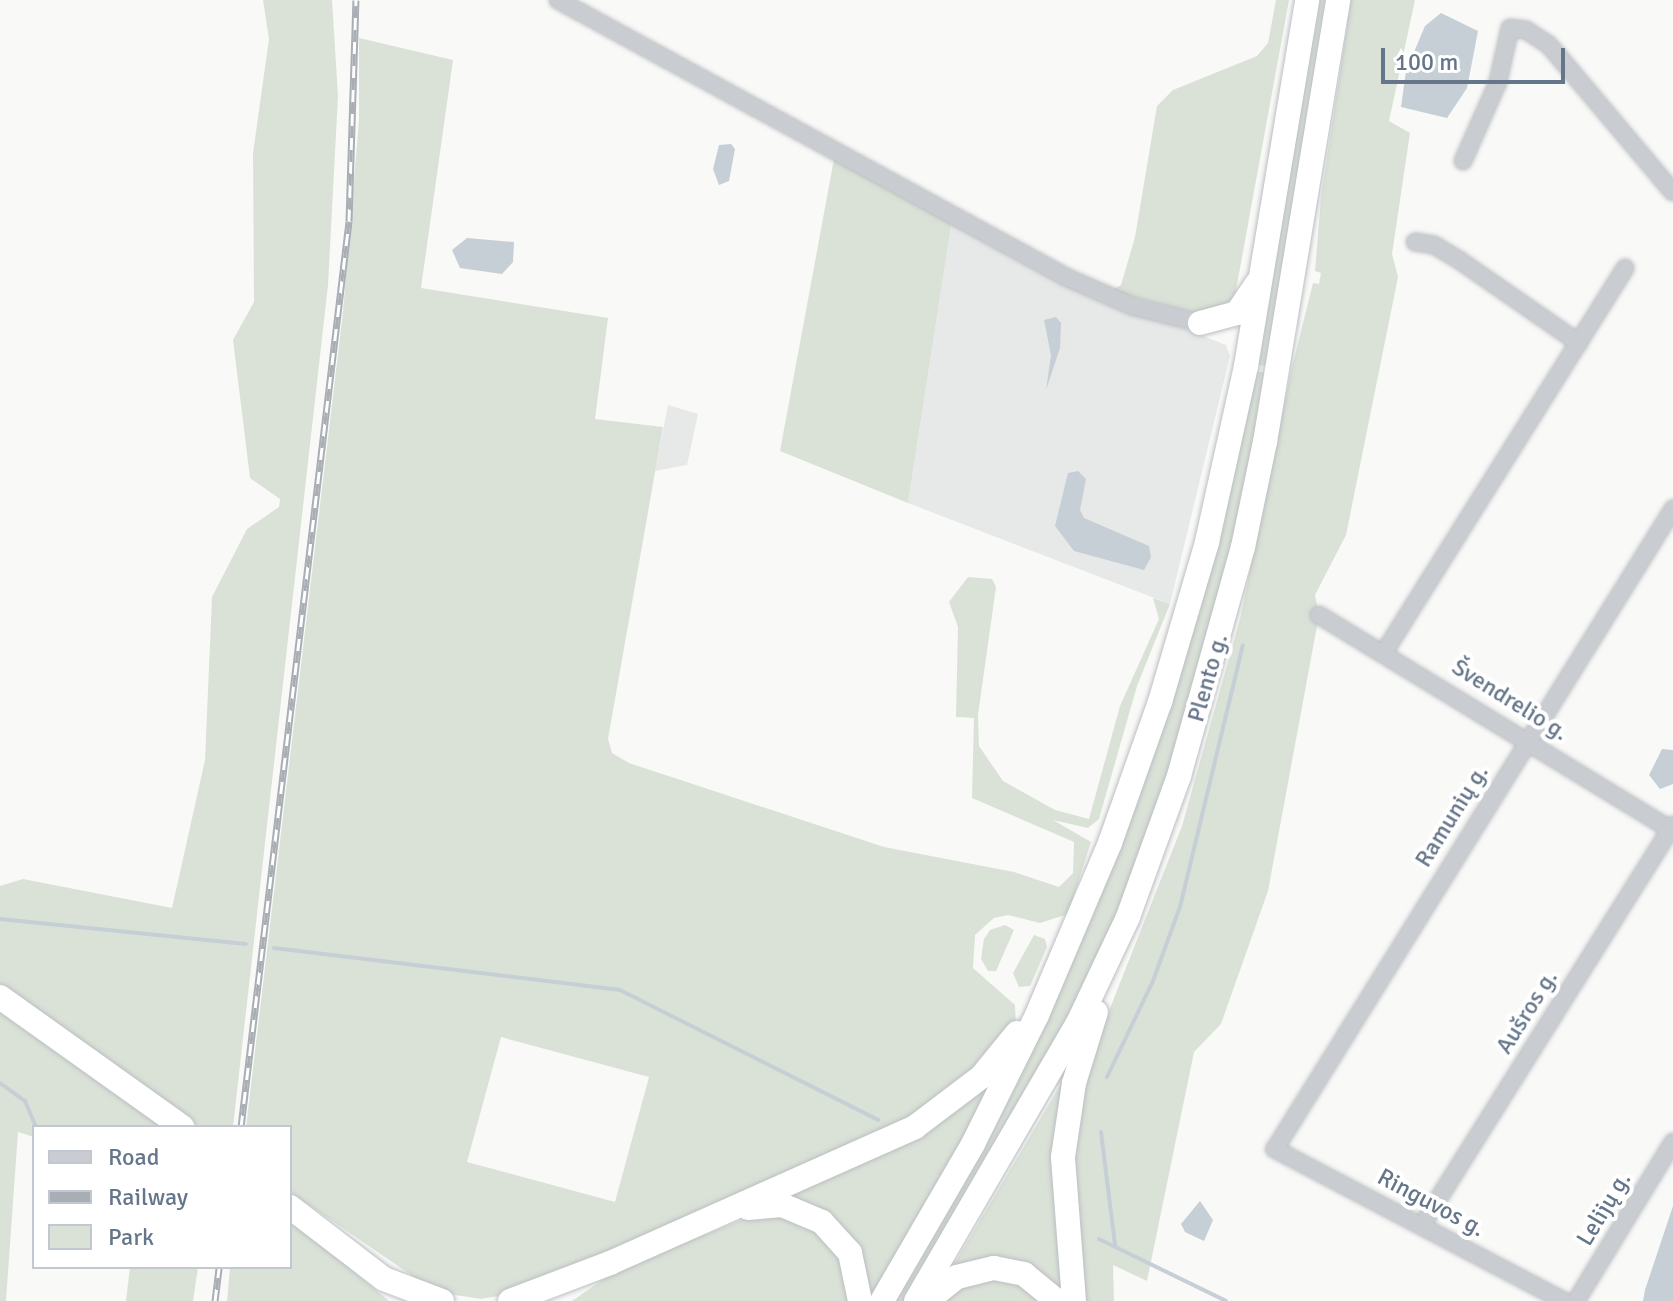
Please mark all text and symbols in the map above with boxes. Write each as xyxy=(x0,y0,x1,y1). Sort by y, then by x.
scale bar xyxy=(1385,32,1569,82)
text: 100 m xyxy=(1395,47,1458,77)
street label: Plento g. xyxy=(1182,631,1234,725)
street label: Švendrelio g. xyxy=(1446,653,1574,747)
street label: Ramunių g. xyxy=(1409,759,1495,873)
street label: Aušros g. xyxy=(1490,965,1564,1059)
legend xyxy=(32,1125,292,1269)
text: Road xyxy=(108,1142,159,1172)
street label: Ringuvos g. xyxy=(1372,1163,1490,1243)
street label: Lelijų g. xyxy=(1571,1167,1637,1251)
text: Railway xyxy=(108,1182,188,1212)
text: Park xyxy=(108,1222,154,1252)

